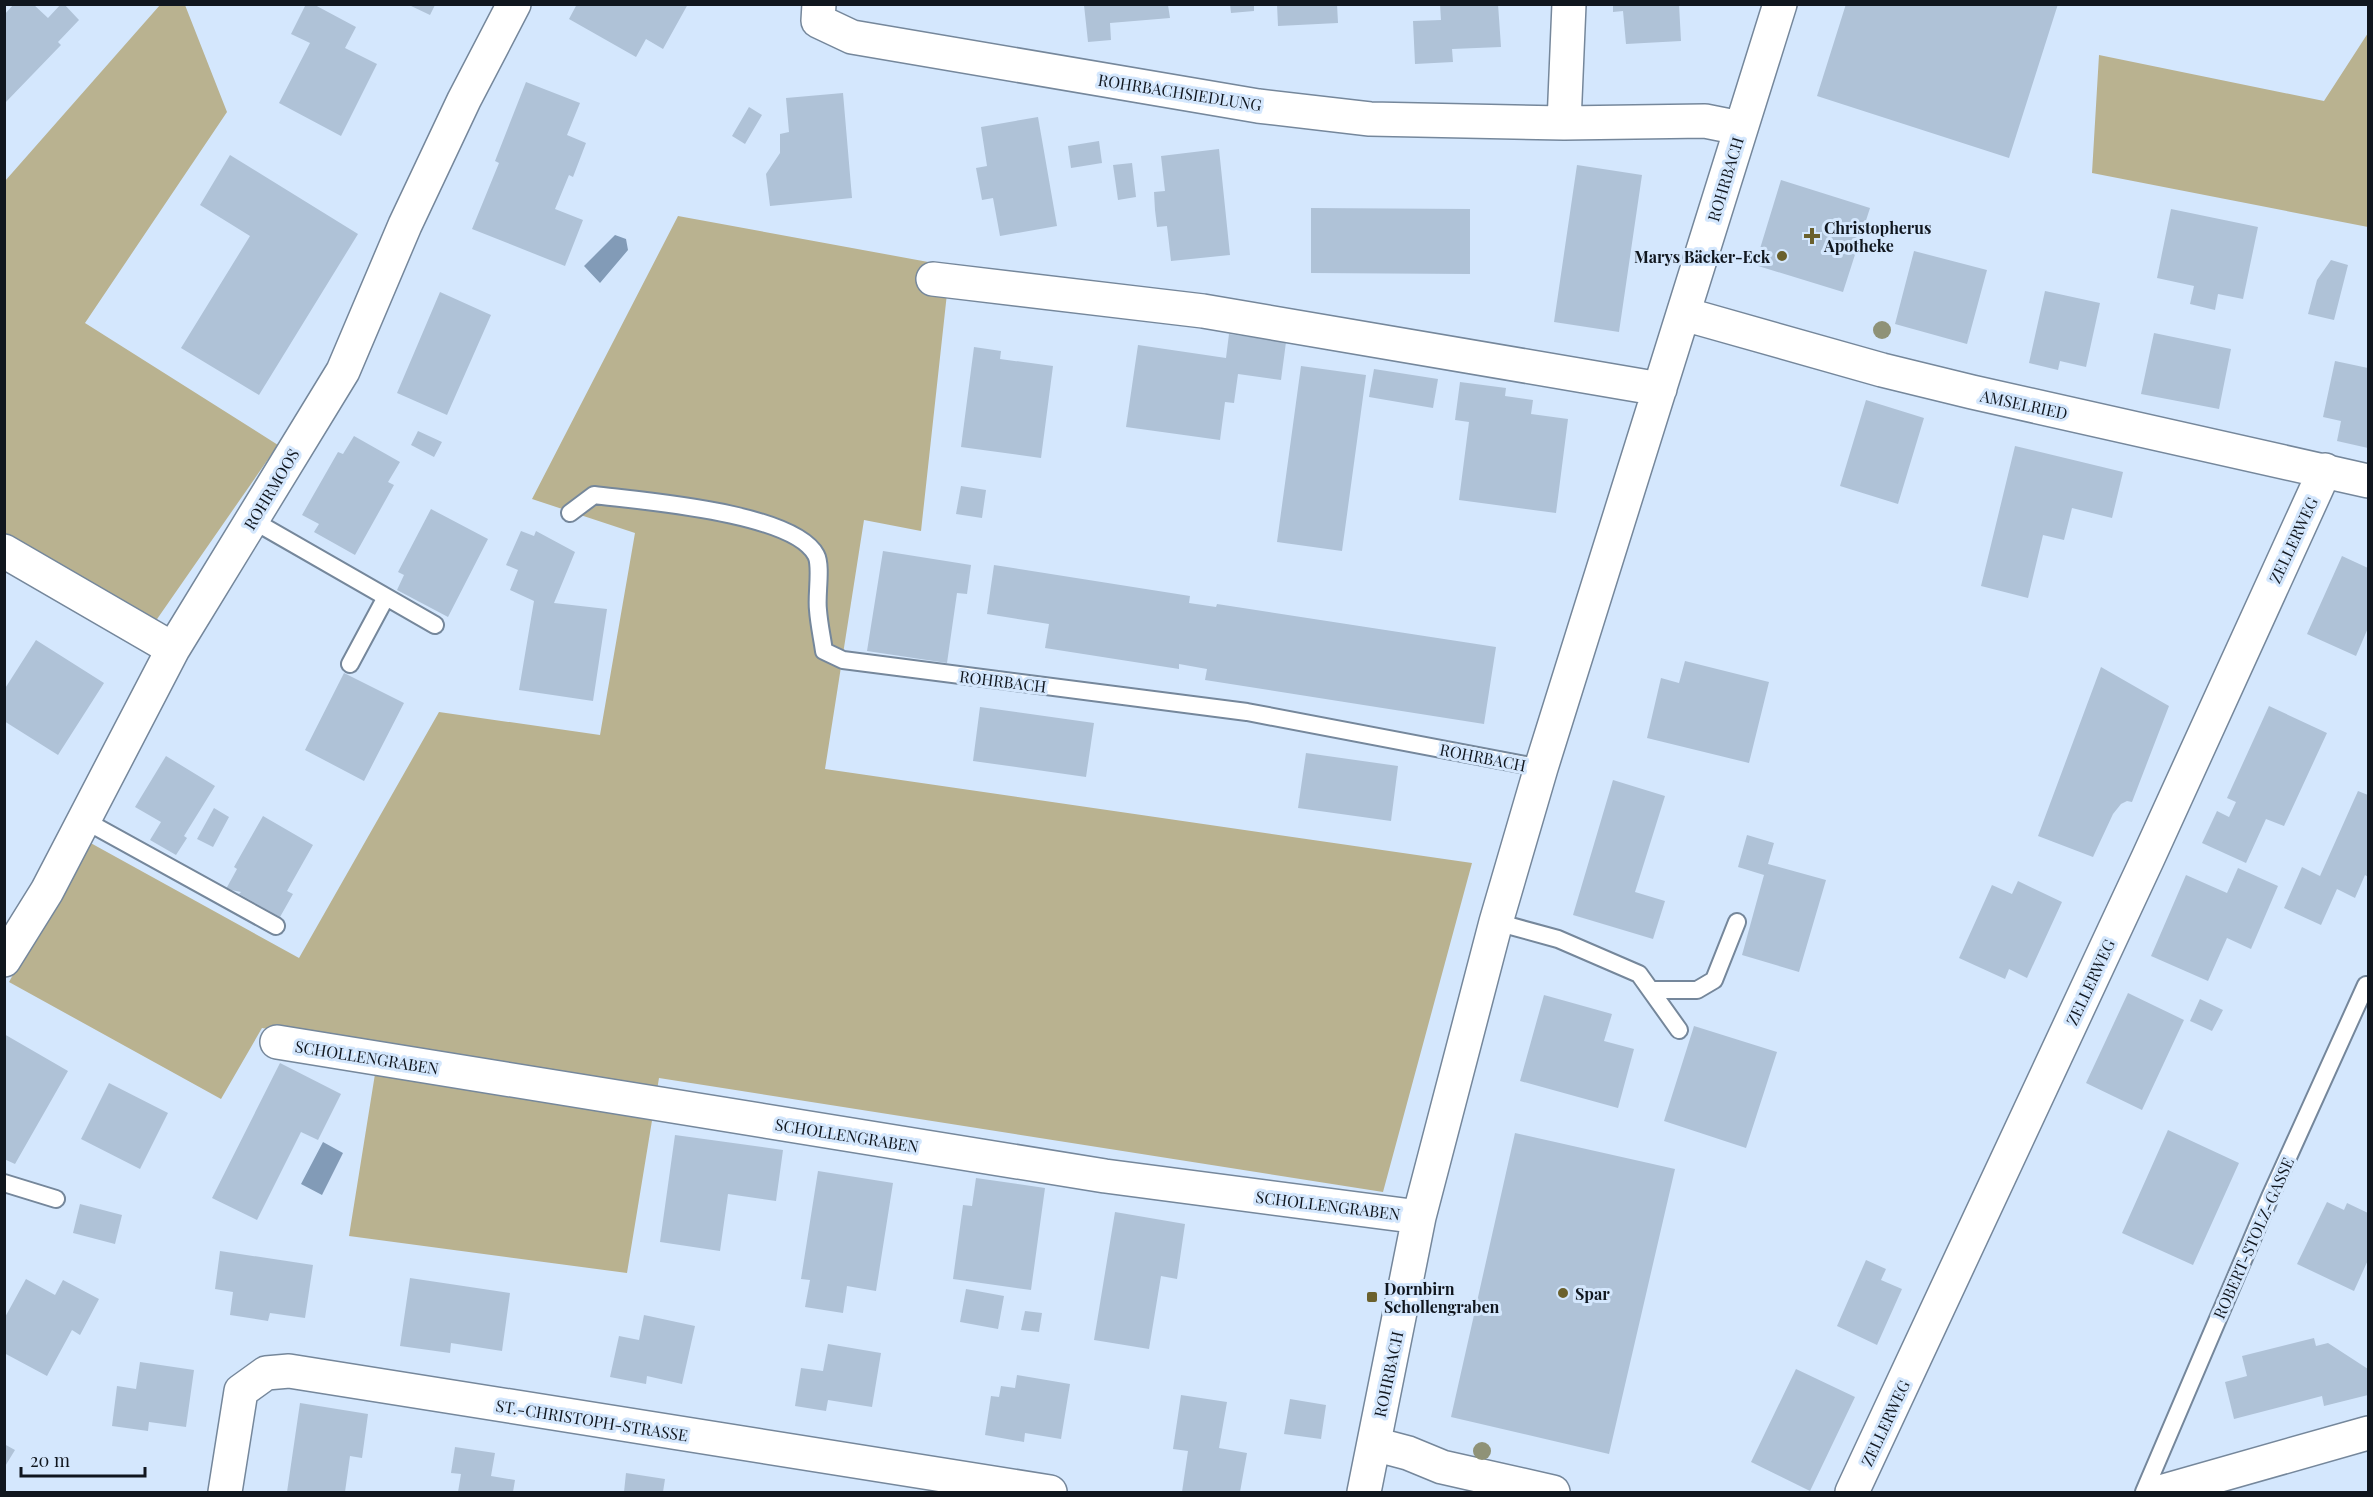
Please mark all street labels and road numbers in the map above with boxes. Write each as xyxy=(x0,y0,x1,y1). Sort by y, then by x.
street label: ROHRBACHSIEDLUNG xyxy=(1097,69,1263,115)
street label: ROHRBACH xyxy=(1702,134,1748,224)
street label: AMSELRIED xyxy=(1978,384,2070,423)
street label: ROHRMOOS xyxy=(239,445,303,533)
street label: ZELLERWEG xyxy=(2264,494,2322,586)
street label: ROHRBACH xyxy=(958,665,1048,697)
street label: ROHRBACH xyxy=(1438,738,1528,776)
street label: ZELLERWEG xyxy=(2061,936,2119,1028)
street label: SCHOLLENGRABEN xyxy=(294,1035,440,1079)
street label: SCHOLLENGRABEN xyxy=(774,1113,920,1157)
street label: ROBERT-STOLZ-GASSE xyxy=(2208,1154,2298,1322)
street label: SCHOLLENGRABEN xyxy=(1255,1186,1401,1224)
street label: ROHRBACH xyxy=(1369,1329,1407,1419)
street label: ZELLERWEG xyxy=(1856,1377,1914,1469)
street label: ST.-CHRISTOPH-STRASSE xyxy=(494,1394,690,1446)

